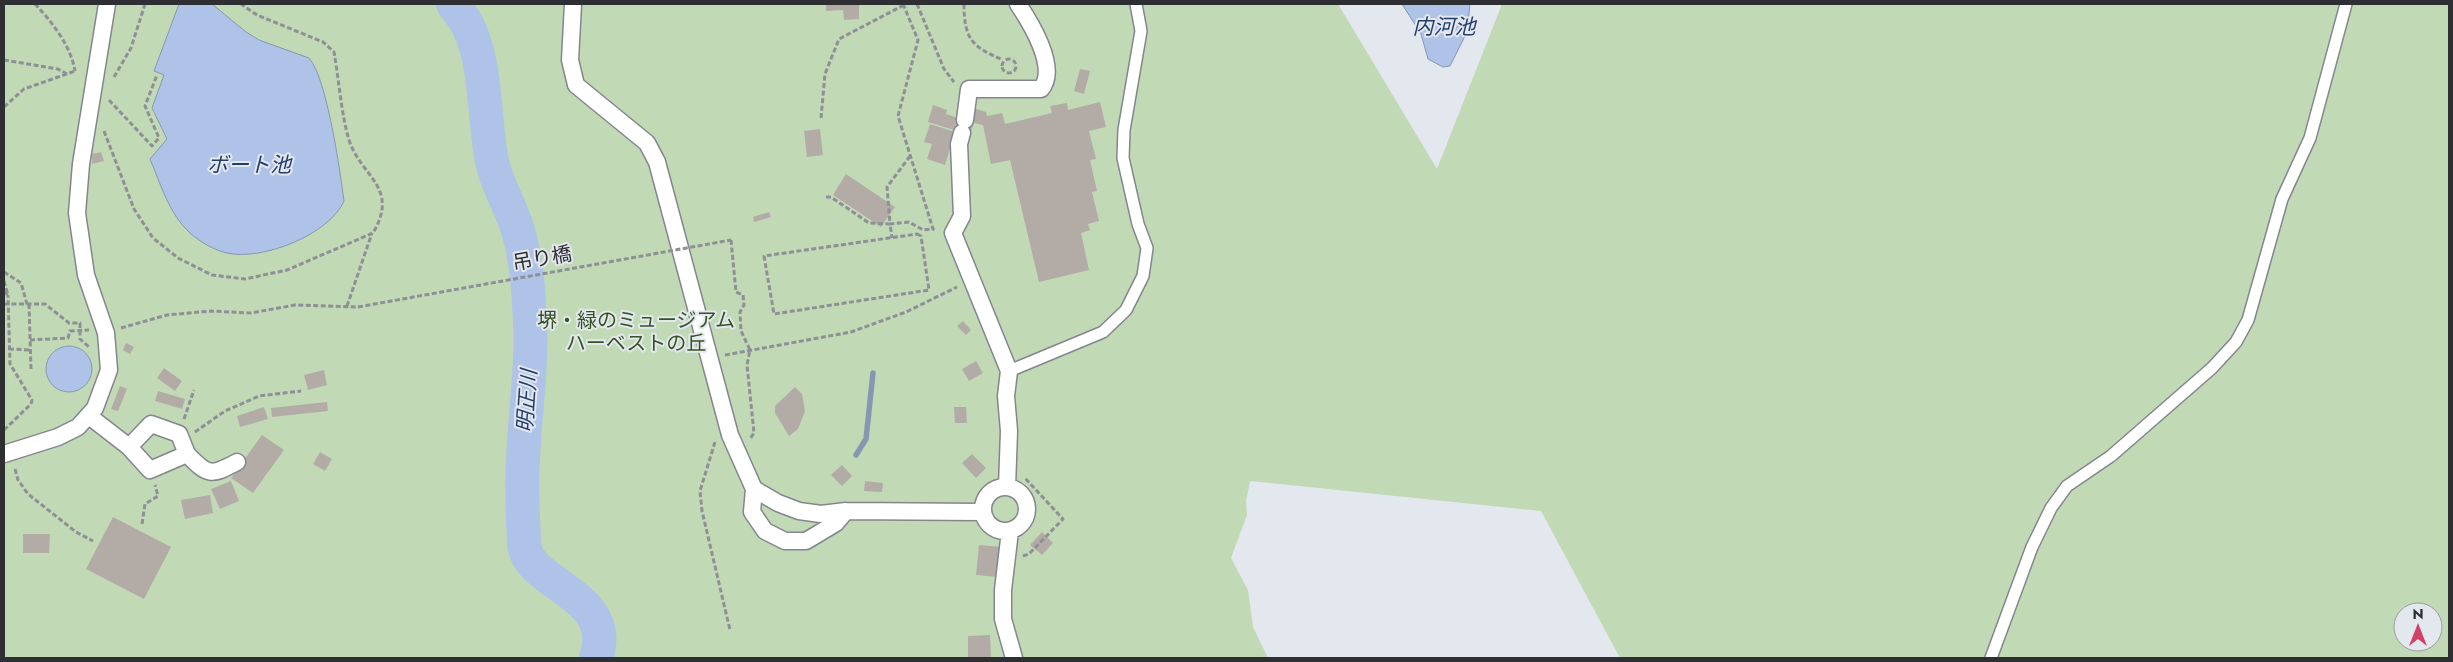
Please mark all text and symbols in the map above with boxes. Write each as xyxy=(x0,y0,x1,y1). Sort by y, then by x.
water label: 内河池 xyxy=(1413,12,1477,42)
water label: ボート池 xyxy=(207,150,293,180)
street label: 吊り橋 xyxy=(510,239,574,278)
park label: 堺・緑のミュージアム ハーベストの丘 xyxy=(537,306,735,358)
water label: 明正川 xyxy=(510,367,544,433)
north arrow xyxy=(2393,602,2443,652)
text: N xyxy=(2412,604,2424,624)

